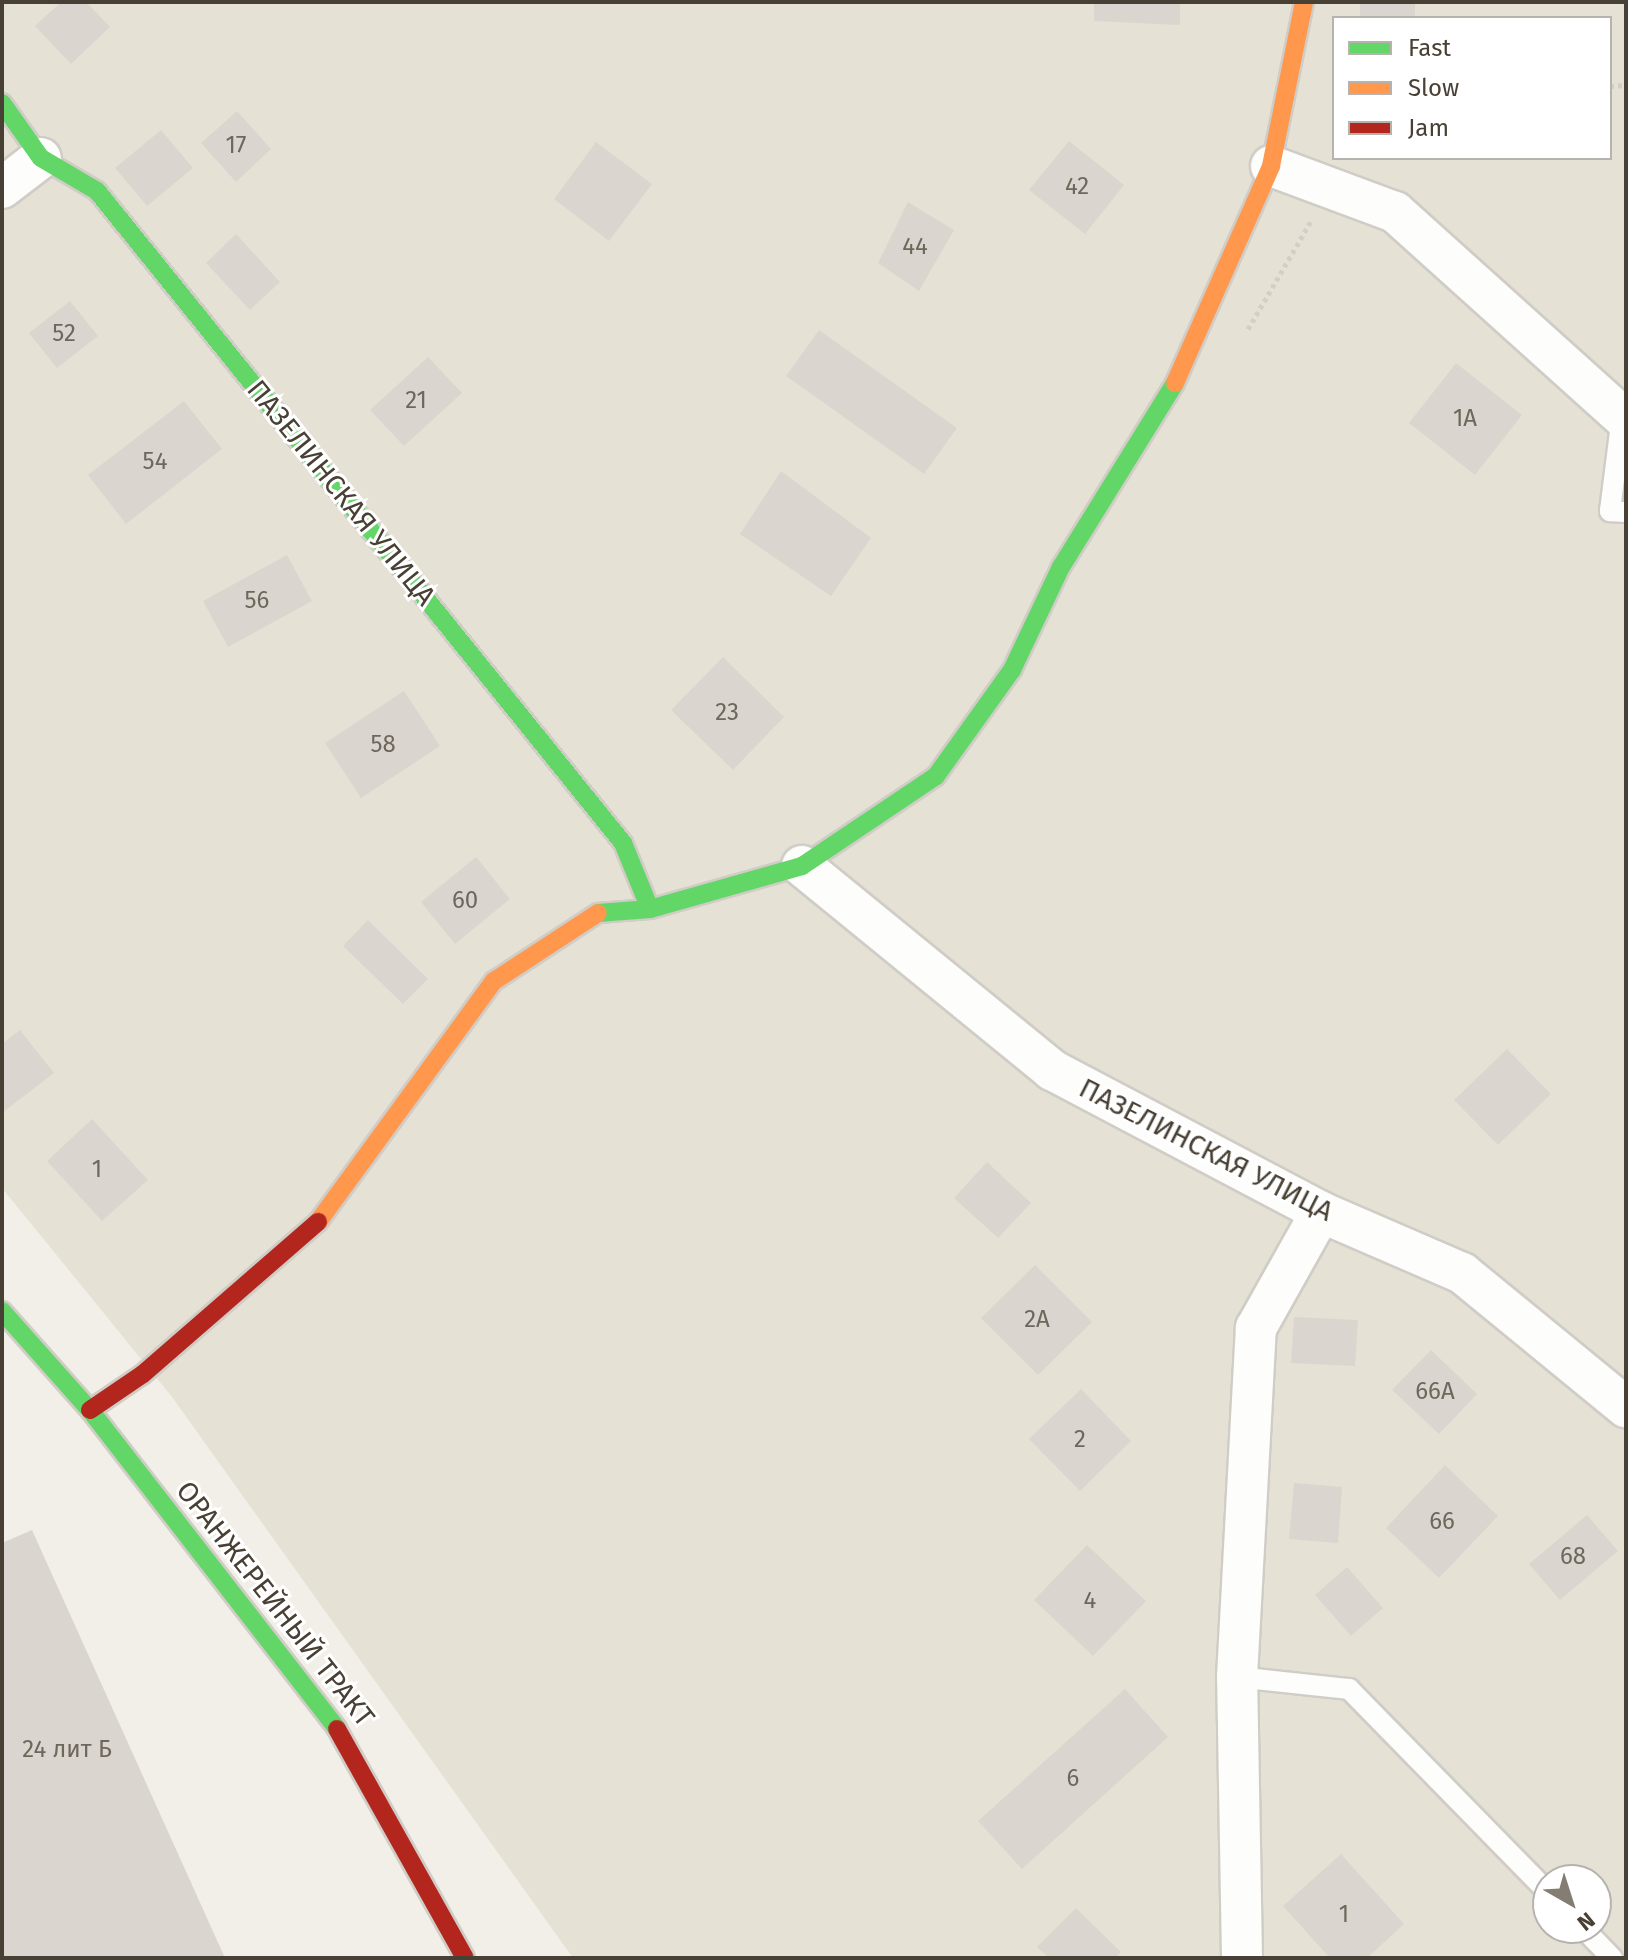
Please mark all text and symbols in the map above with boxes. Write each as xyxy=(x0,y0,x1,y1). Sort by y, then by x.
legend xyxy=(1332,16,1612,160)
text: Fast xyxy=(1408,34,1451,62)
text: Slow xyxy=(1408,74,1459,102)
text: Jam xyxy=(1408,114,1449,142)
house number: 17 xyxy=(225,132,247,160)
house number: 42 xyxy=(1065,173,1089,201)
house number: 44 xyxy=(902,233,928,261)
house number: 52 xyxy=(52,320,76,348)
street label: ПАЗЕЛИНСКАЯ УЛИЦА xyxy=(240,373,442,613)
house number: 21 xyxy=(405,387,427,415)
house number: 1А xyxy=(1453,405,1477,433)
house number: 54 xyxy=(143,448,167,476)
house number: 56 xyxy=(245,587,269,615)
house number: 23 xyxy=(715,699,739,727)
house number: 58 xyxy=(370,731,396,759)
house number: 60 xyxy=(452,887,478,915)
street label: ПАЗЕЛИНСКАЯ УЛИЦА xyxy=(1073,1071,1339,1229)
house number: 1 xyxy=(92,1156,102,1184)
house number: 2А xyxy=(1024,1306,1050,1334)
house number: 66А xyxy=(1415,1378,1455,1406)
house number: 2 xyxy=(1074,1426,1086,1454)
street label: ОРАНЖЕРЕЙНЫЙ ТРАКТ xyxy=(169,1475,381,1733)
house number: 66 xyxy=(1429,1508,1455,1536)
house number: 68 xyxy=(1560,1543,1586,1571)
house number: 4 xyxy=(1084,1587,1096,1615)
house number: 24 лит Б xyxy=(22,1736,112,1764)
house number: 6 xyxy=(1067,1765,1079,1793)
north arrow xyxy=(1532,1864,1612,1944)
house number: 1 xyxy=(1339,1901,1349,1929)
text: N xyxy=(1572,1906,1600,1937)

